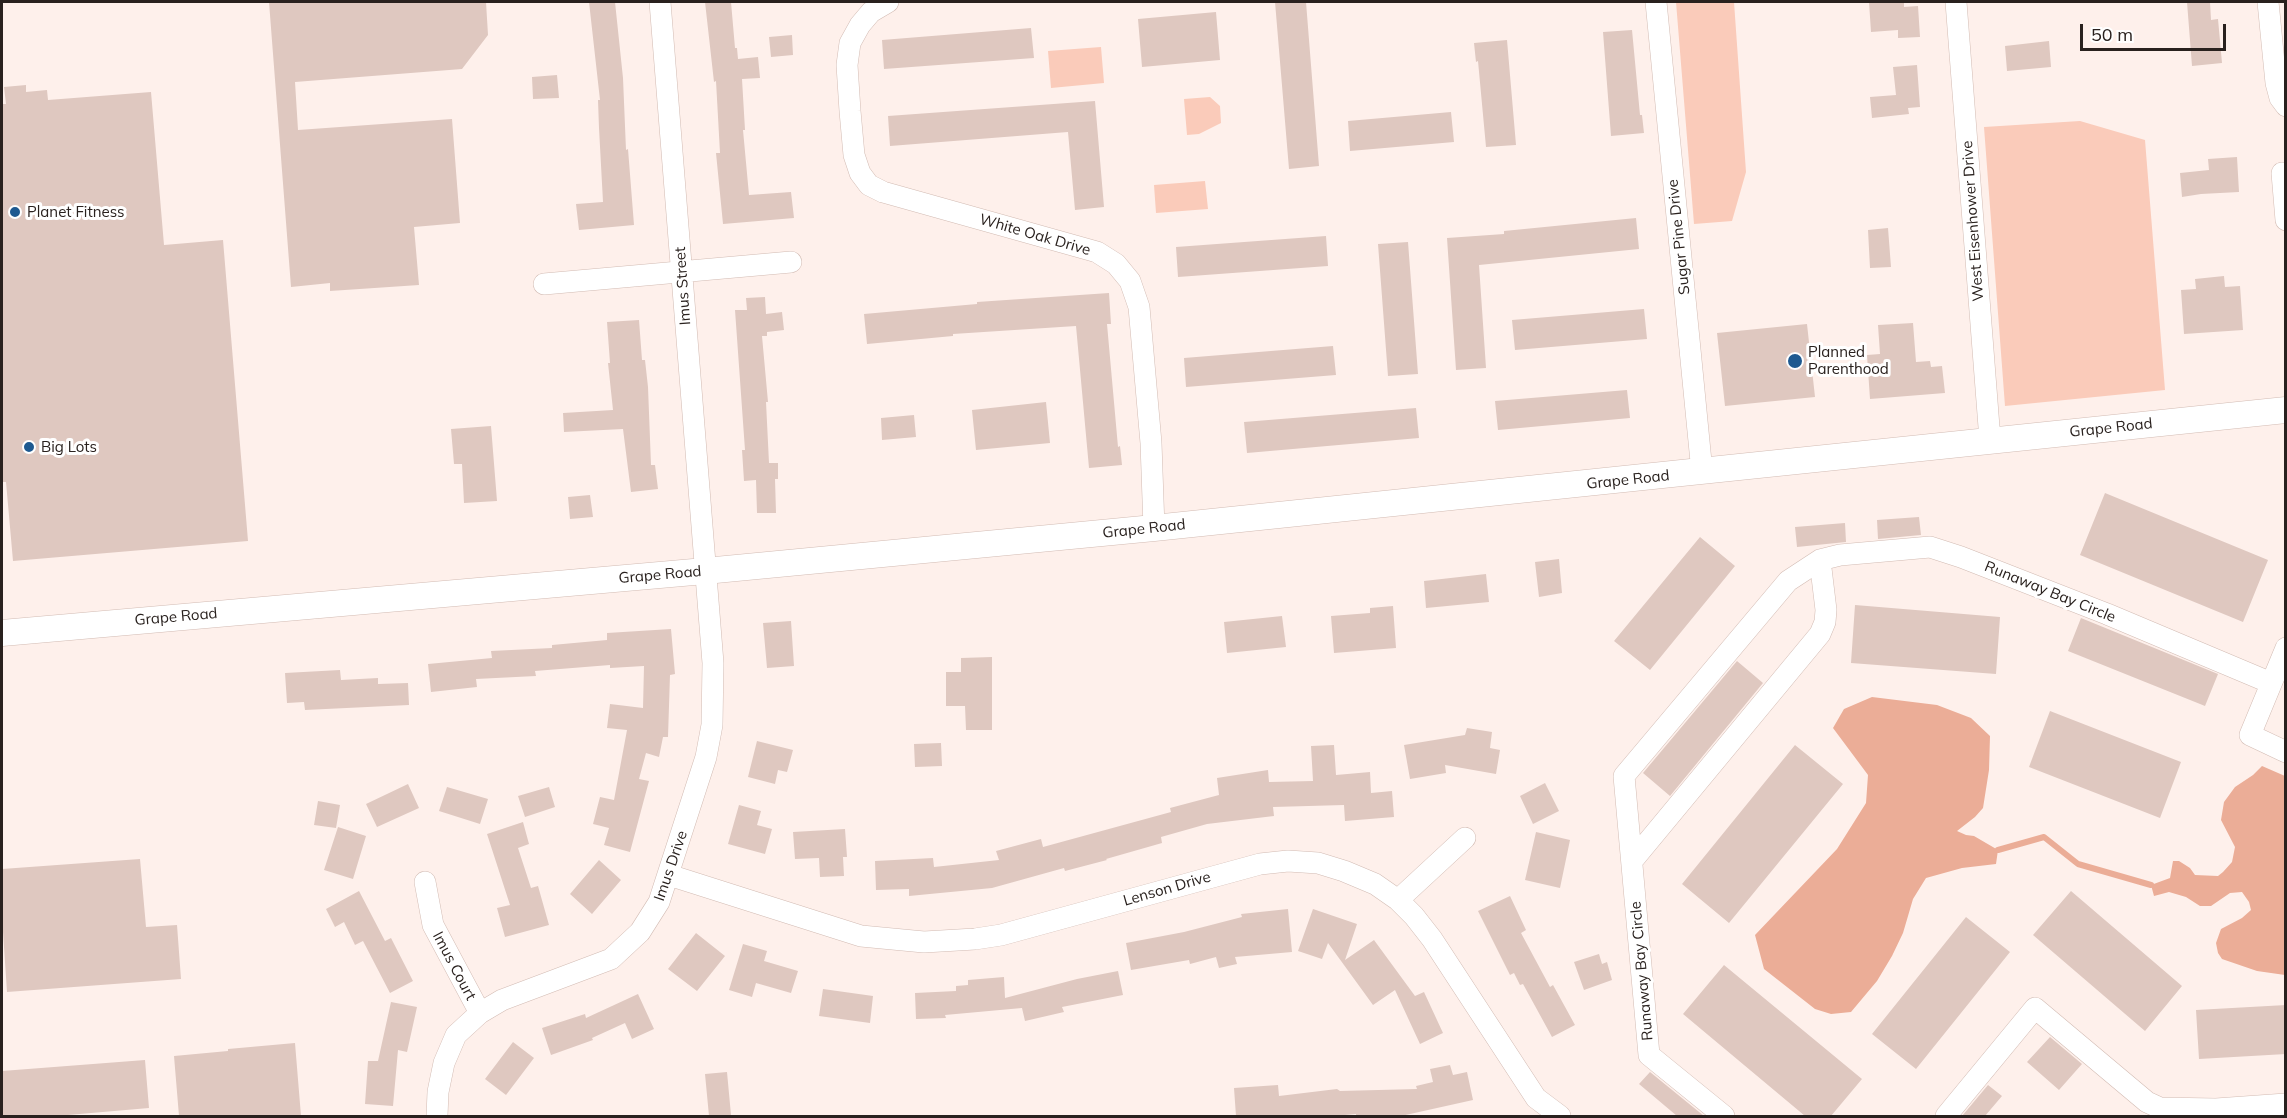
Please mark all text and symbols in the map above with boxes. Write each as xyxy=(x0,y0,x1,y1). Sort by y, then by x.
scale bar xyxy=(2083,12,2228,50)
text: 50 m xyxy=(2091,23,2133,46)
street label: West Eisenhower Drive xyxy=(1958,140,1988,302)
street label: Sugar Pine Drive xyxy=(1664,178,1694,296)
place label: Planet Fitness xyxy=(27,203,125,221)
marker: Planet Fitness xyxy=(8,205,22,219)
street label: White Oak Drive xyxy=(977,211,1093,259)
street label: Imus Street xyxy=(671,246,695,326)
place label: Planned Parenthood xyxy=(1808,343,1889,378)
marker: Planned Parenthood xyxy=(1786,352,1804,370)
street label: Grape Road xyxy=(2069,415,2153,441)
place label: Big Lots xyxy=(41,438,97,456)
marker: Big Lots xyxy=(22,440,36,454)
street label: Grape Road xyxy=(1586,467,1670,493)
street label: Grape Road xyxy=(1102,516,1186,542)
street label: Runaway Bay Circle xyxy=(1982,557,2118,627)
street label: Grape Road xyxy=(618,562,702,588)
street label: Grape Road xyxy=(134,604,218,630)
street label: Imus Drive xyxy=(651,828,691,904)
street label: Lenson Drive xyxy=(1121,868,1213,910)
street label: Runaway Bay Circle xyxy=(1627,901,1657,1041)
street label: Imus Court xyxy=(428,929,480,1003)

